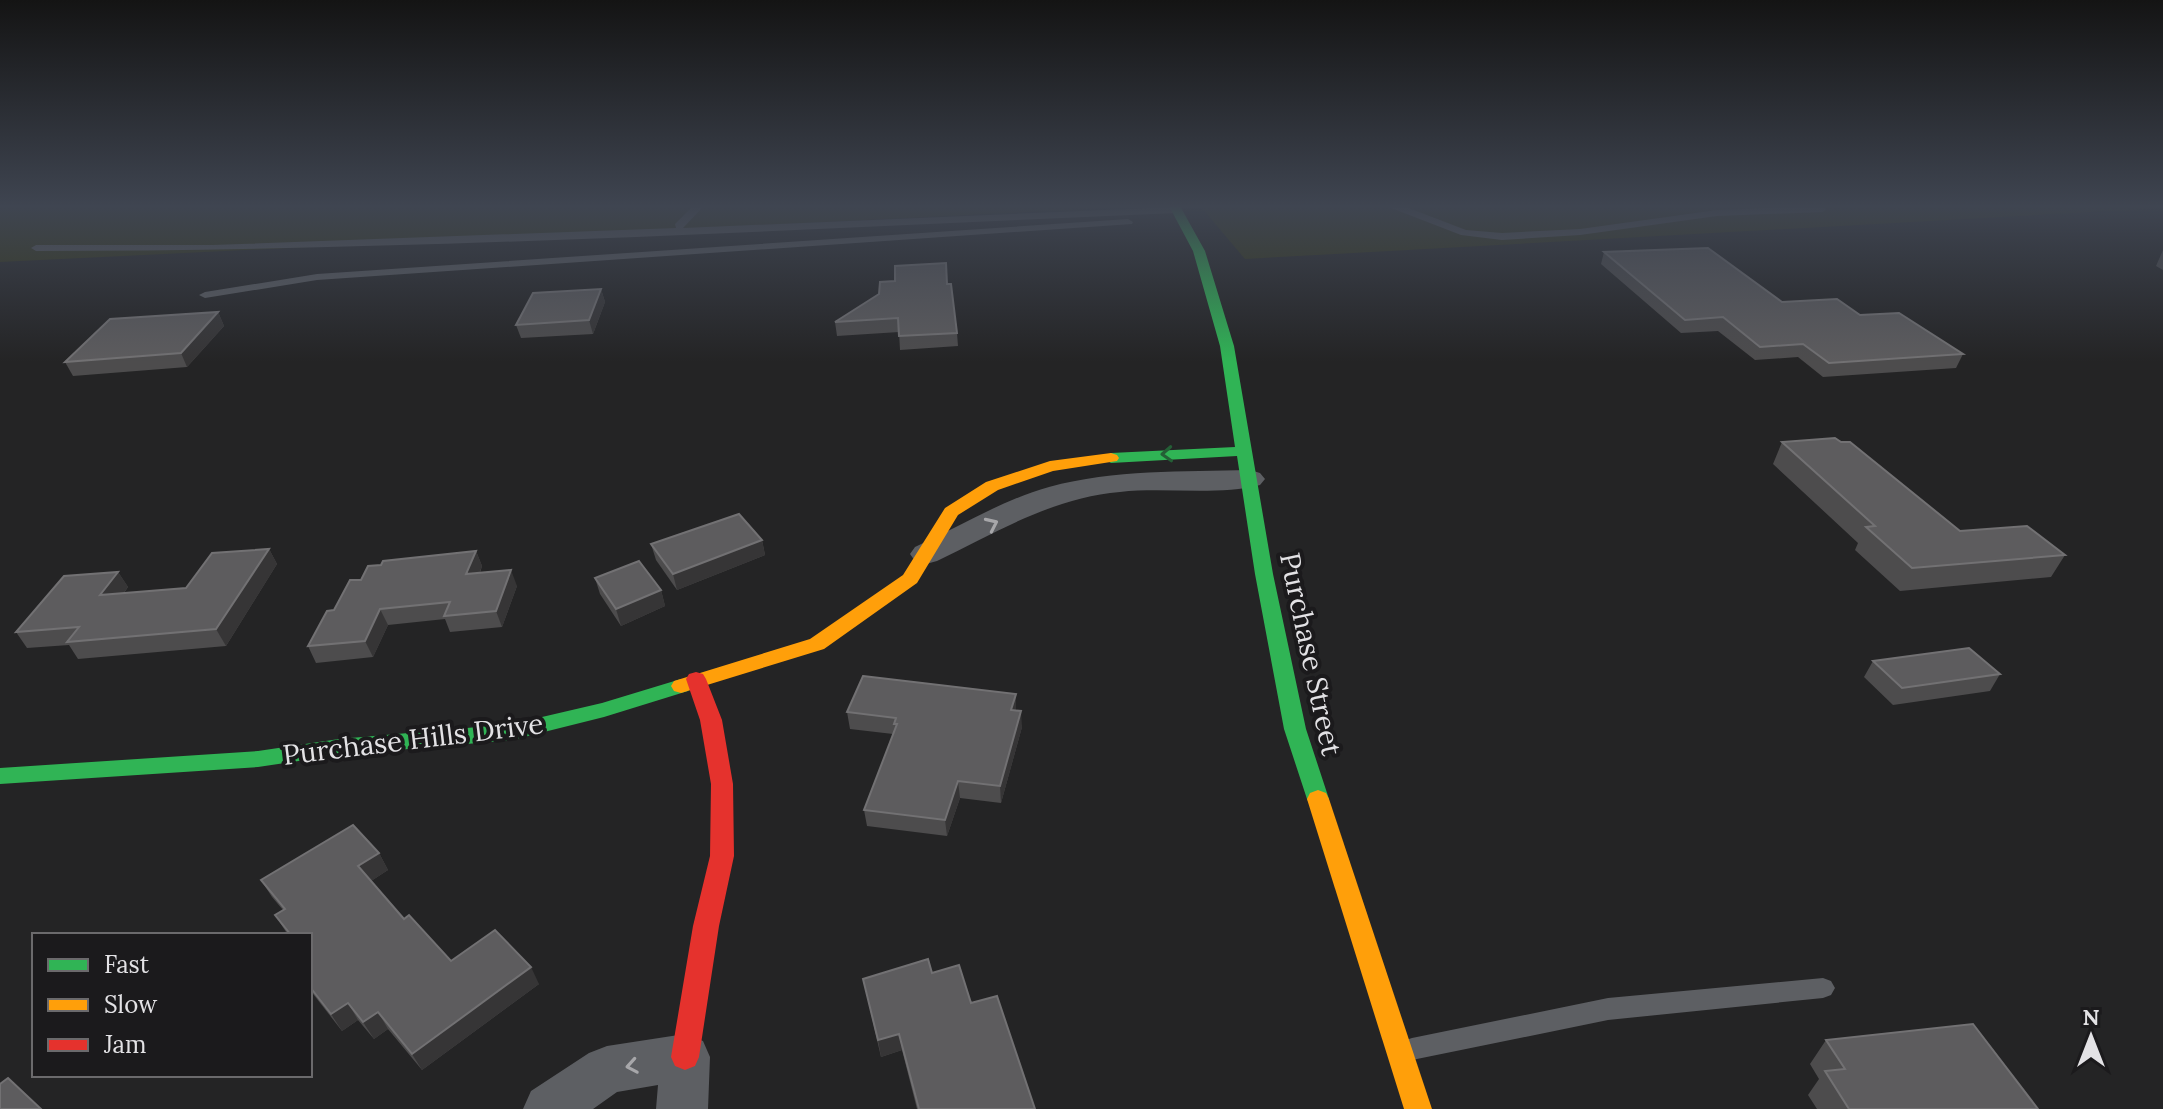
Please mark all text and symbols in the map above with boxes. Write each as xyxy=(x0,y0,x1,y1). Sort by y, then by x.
one-way arrow xyxy=(1160,445,1173,462)
one-way arrow xyxy=(983,518,998,533)
street label: Purchase Street xyxy=(1272,549,1350,759)
street label: Purchase Hills Drive xyxy=(281,705,545,773)
legend xyxy=(32,933,312,1077)
text: Fast xyxy=(104,949,150,980)
text: Slow xyxy=(104,989,158,1020)
north arrow xyxy=(2051,997,2131,1077)
text: N xyxy=(2082,1003,2100,1031)
text: Jam xyxy=(103,1029,146,1060)
one-way arrow xyxy=(625,1057,639,1074)

